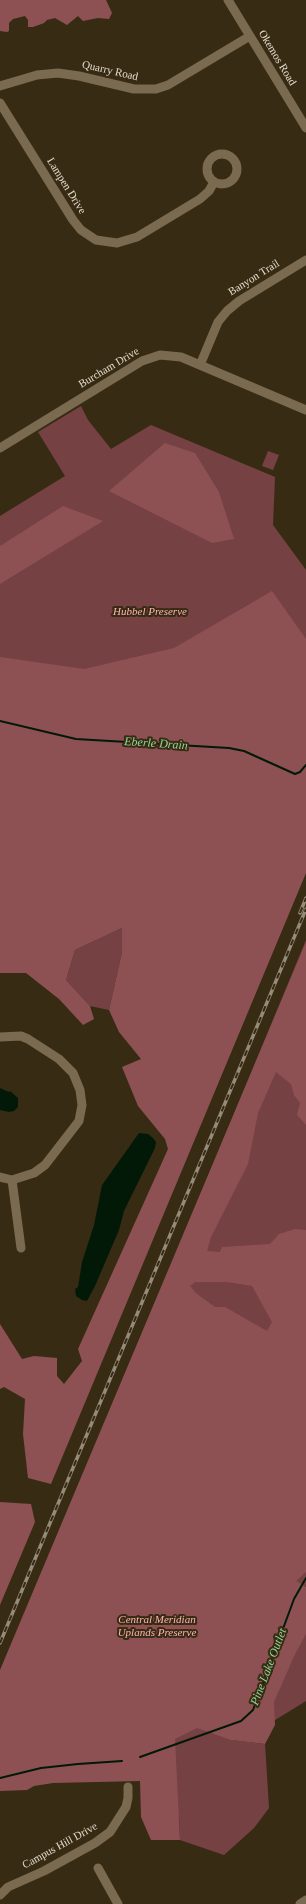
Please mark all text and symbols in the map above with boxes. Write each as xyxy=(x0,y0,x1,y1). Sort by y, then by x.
street label: Okemos Road xyxy=(255,28,299,88)
street label: Quarry Road xyxy=(81,58,139,84)
street label: Lampen Drive xyxy=(43,155,89,217)
street label: Banyon Trail xyxy=(226,257,282,299)
street label: Burcham Drive xyxy=(76,345,142,391)
park label: Hubbel Preserve xyxy=(113,605,187,619)
water label: Eberle Drain xyxy=(124,735,188,753)
park label: Central Meridian Uplands Preserve xyxy=(118,1613,196,1639)
water label: Pine Lake Outlet xyxy=(248,1626,290,1708)
street label: Campus Hill Drive xyxy=(20,1820,100,1872)

